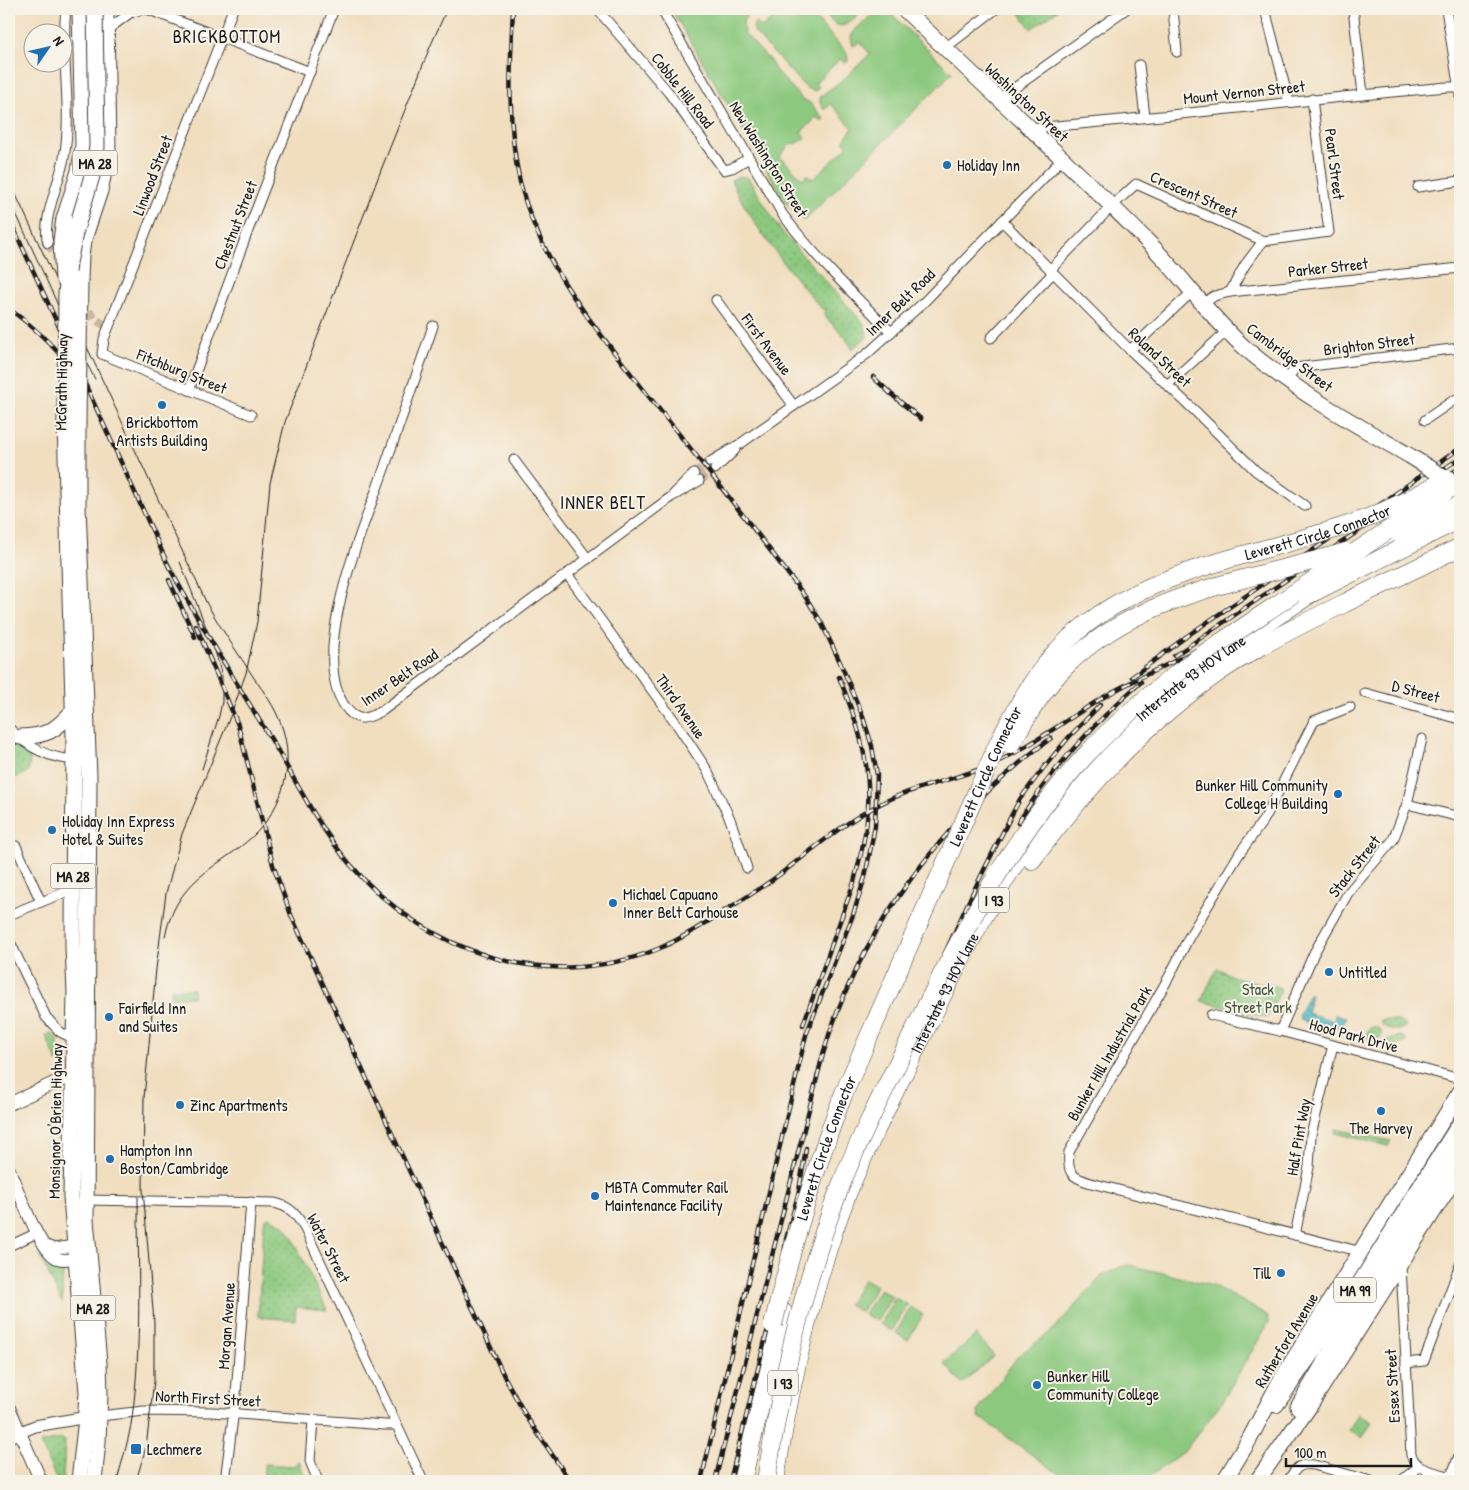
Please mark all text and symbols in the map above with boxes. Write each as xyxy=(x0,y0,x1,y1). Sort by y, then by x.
north arrow xyxy=(22,22,72,72)
district label: BRICKBOTTOM xyxy=(173,24,281,49)
text: N xyxy=(49,32,69,49)
street label: Cobble Hill Road xyxy=(646,48,720,132)
street label: Washington Street xyxy=(980,57,1074,147)
street label: Mount Vernon Street xyxy=(1182,75,1306,109)
street label: New Washington Street xyxy=(724,97,814,222)
street label: Pearl Street xyxy=(1320,127,1350,201)
street label: Linwood Street xyxy=(127,131,178,218)
road number: MA 28 xyxy=(72,150,118,176)
place label: Holiday Inn xyxy=(957,154,1020,176)
marker: Holiday Inn xyxy=(941,159,953,171)
street label: Crescent Street xyxy=(1147,165,1242,223)
street label: Chestnut Street xyxy=(208,177,262,273)
street label: Parker Street xyxy=(1287,252,1370,282)
street label: Inner Belt Road xyxy=(860,263,940,341)
street label: First Avenue xyxy=(736,308,798,380)
street label: Cambridge Street xyxy=(1242,317,1338,397)
street label: Roland Street xyxy=(1124,322,1197,392)
street label: Brighton Street xyxy=(1322,327,1416,361)
street label: McGrath Highway xyxy=(49,333,73,431)
street label: Fitchburg Street xyxy=(133,343,231,399)
marker: Brickbottom Artists Building xyxy=(156,399,168,411)
place label: Brickbottom Artists Building xyxy=(116,411,208,451)
district label: INNER BELT xyxy=(560,490,646,515)
street label: Leverett Circle Connector xyxy=(1242,499,1394,565)
street label: Interstate 93 HOV lane xyxy=(1131,629,1250,726)
street label: Inner Belt Road xyxy=(356,643,442,711)
street label: Third Avenue xyxy=(651,669,712,743)
street label: D Street xyxy=(1390,674,1443,708)
street label: Leverett Circle Connector xyxy=(943,702,1027,849)
place label: Bunker Hill Community College H Building xyxy=(1195,774,1328,814)
marker: Bunker Hill Community College H Building xyxy=(1332,788,1344,800)
place label: Holiday Inn Express Hotel & Suites xyxy=(62,810,175,850)
marker: Holiday Inn Express Hotel & Suites xyxy=(46,824,58,836)
street label: Stack Street xyxy=(1323,830,1385,901)
road number: MA 28 xyxy=(50,864,96,888)
place label: Michael Capuano Inner Belt Carhouse xyxy=(623,883,739,923)
road number: I 93 xyxy=(979,888,1009,912)
marker: Michael Capuano Inner Belt Carhouse xyxy=(607,897,619,909)
street label: Interstate 93 HOV lane xyxy=(905,928,984,1057)
place label: Untitled xyxy=(1339,961,1387,983)
marker: Untitled xyxy=(1323,966,1335,978)
park label: Stack Street Park xyxy=(1224,978,1292,1018)
street label: Bunker Hill Industrial Park xyxy=(1061,981,1157,1124)
place label: Fairfield Inn and Suites xyxy=(118,997,186,1037)
marker: Fairfield Inn and Suites xyxy=(103,1011,115,1023)
street label: Hood Park Drive xyxy=(1307,1013,1401,1058)
street label: Monsignor O'Brien Highway xyxy=(43,1043,67,1199)
street label: Leverett Circle Connector xyxy=(790,1072,861,1223)
place label: Zinc Apartments xyxy=(190,1094,288,1116)
street label: Half Pint Way xyxy=(1280,1096,1316,1177)
marker: Zinc Apartments xyxy=(174,1099,186,1111)
marker: The Harvey xyxy=(1375,1105,1387,1117)
place label: The Harvey xyxy=(1349,1117,1413,1139)
place label: Hampton Inn Boston/Cambridge xyxy=(120,1139,229,1179)
marker: Hampton Inn Boston/Cambridge xyxy=(104,1153,116,1165)
place label: MBTA Commuter Rail Maintenance Facility xyxy=(605,1176,729,1216)
marker: MBTA Commuter Rail Maintenance Facility xyxy=(589,1190,601,1202)
street label: Water Street xyxy=(302,1210,356,1287)
place label: Till xyxy=(1253,1262,1271,1284)
marker: Till xyxy=(1275,1267,1287,1279)
road number: MA 99 xyxy=(1334,1278,1376,1302)
street label: Morgan Avenue xyxy=(212,1281,240,1370)
street label: Rutherford Avenue xyxy=(1249,1288,1323,1392)
road number: MA 28 xyxy=(70,1296,116,1320)
street label: Essex Street xyxy=(1379,1348,1405,1423)
place label: Bunker Hill Community College xyxy=(1047,1365,1160,1405)
road number: I 93 xyxy=(768,1370,798,1396)
marker: Bunker Hill Community College xyxy=(1031,1379,1043,1391)
street label: North First Street xyxy=(155,1384,262,1412)
scale bar xyxy=(1286,1435,1412,1467)
place label: Lechmere xyxy=(147,1438,203,1460)
marker: Lechmere xyxy=(129,1442,143,1456)
text: 100 m xyxy=(1294,1442,1327,1463)

